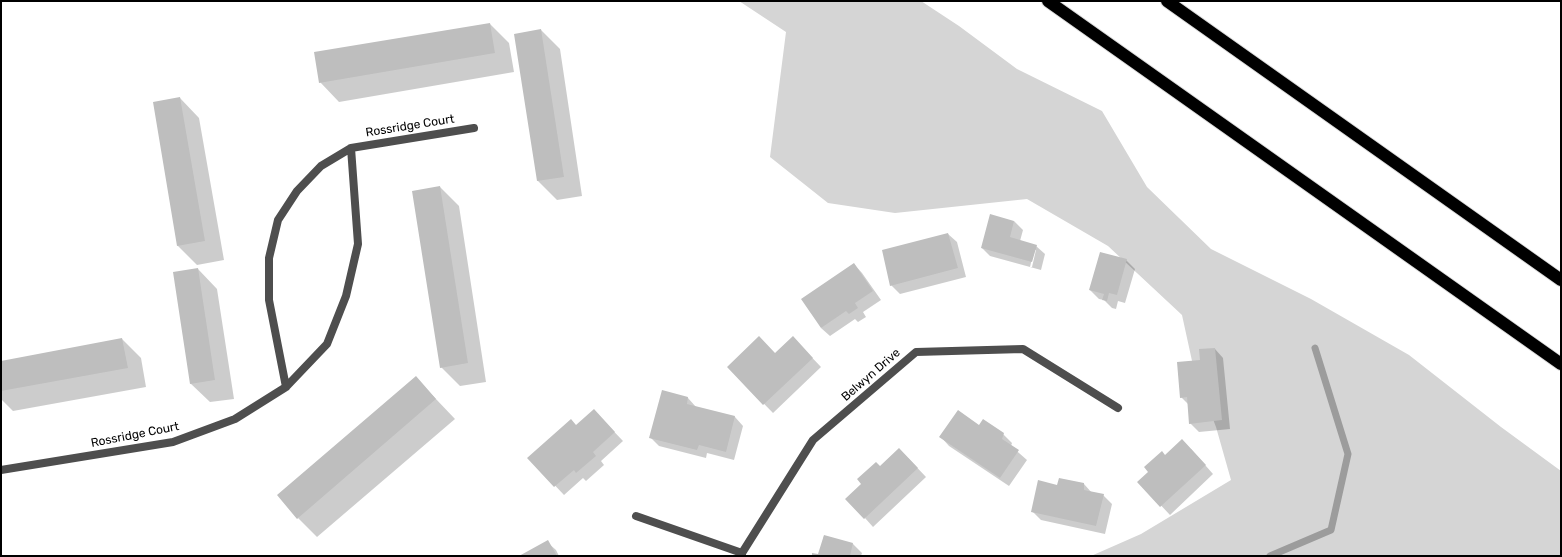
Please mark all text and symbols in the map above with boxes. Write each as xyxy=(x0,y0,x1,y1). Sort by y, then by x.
street label: Rossridge Court xyxy=(365,112,455,140)
street label: Belwyn Drive xyxy=(839,346,903,404)
street label: Rossridge Court xyxy=(90,419,180,451)

